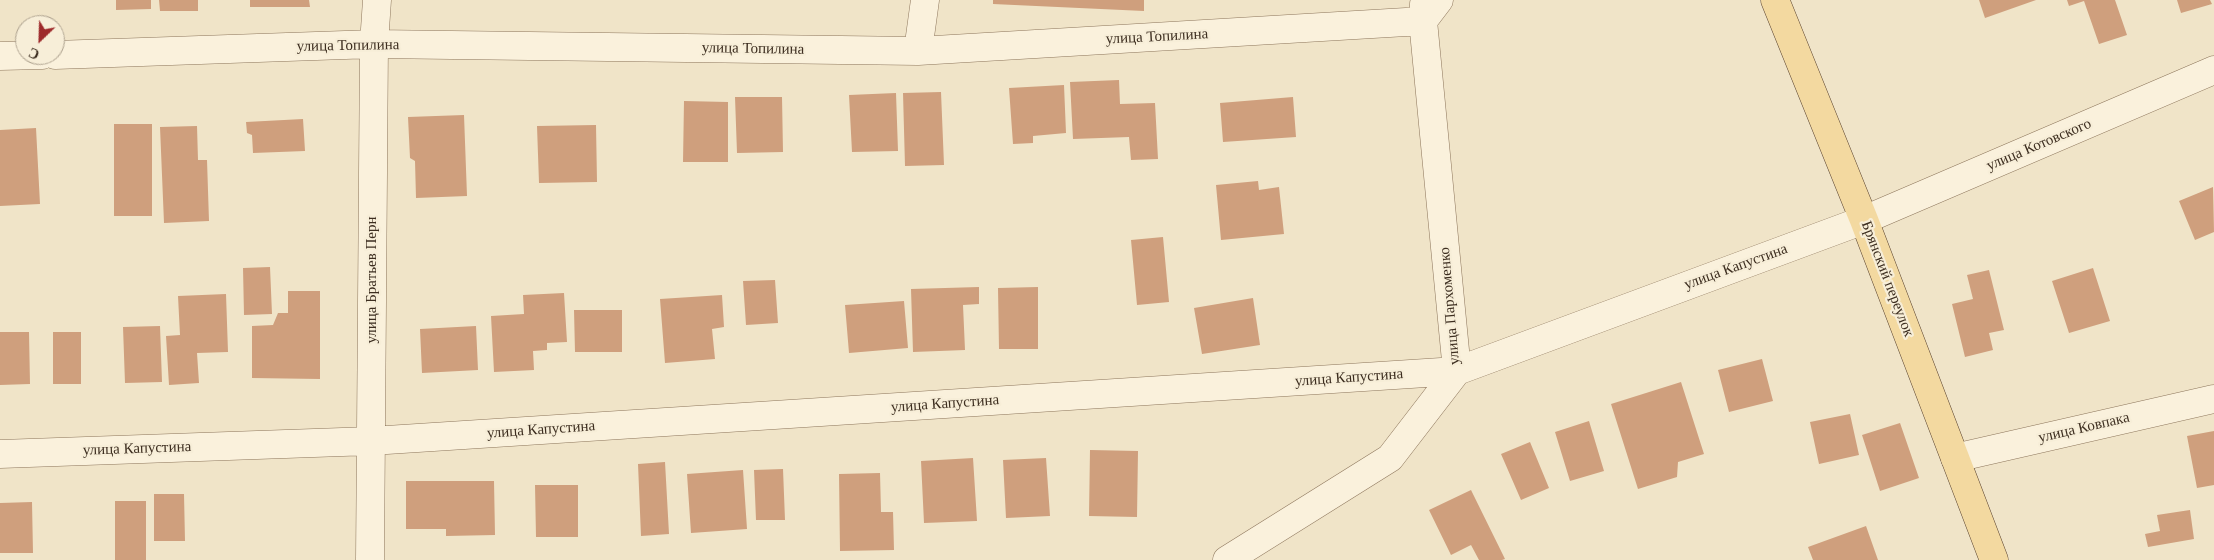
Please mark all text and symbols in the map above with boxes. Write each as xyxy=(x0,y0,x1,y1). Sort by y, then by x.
north arrow xyxy=(15,15,65,65)
street label: улица Топилина xyxy=(1105,25,1209,49)
street label: улица Топилина xyxy=(297,36,399,56)
street label: улица Топилина xyxy=(702,39,804,59)
text: С xyxy=(26,44,42,62)
street label: улица Котовского xyxy=(1984,115,2094,175)
street label: улица Братьев Перн xyxy=(363,216,381,344)
street label: Брянский переулок xyxy=(1857,219,1917,339)
street label: улица Капустина xyxy=(1682,240,1790,294)
street label: улица Пархоменко xyxy=(1436,246,1464,366)
street label: улица Капустина xyxy=(1294,365,1404,391)
street label: улица Капустина xyxy=(890,391,1000,417)
street label: улица Ковпака xyxy=(2037,409,2131,447)
street label: улица Капустина xyxy=(486,417,596,443)
street label: улица Капустина xyxy=(82,438,192,460)

